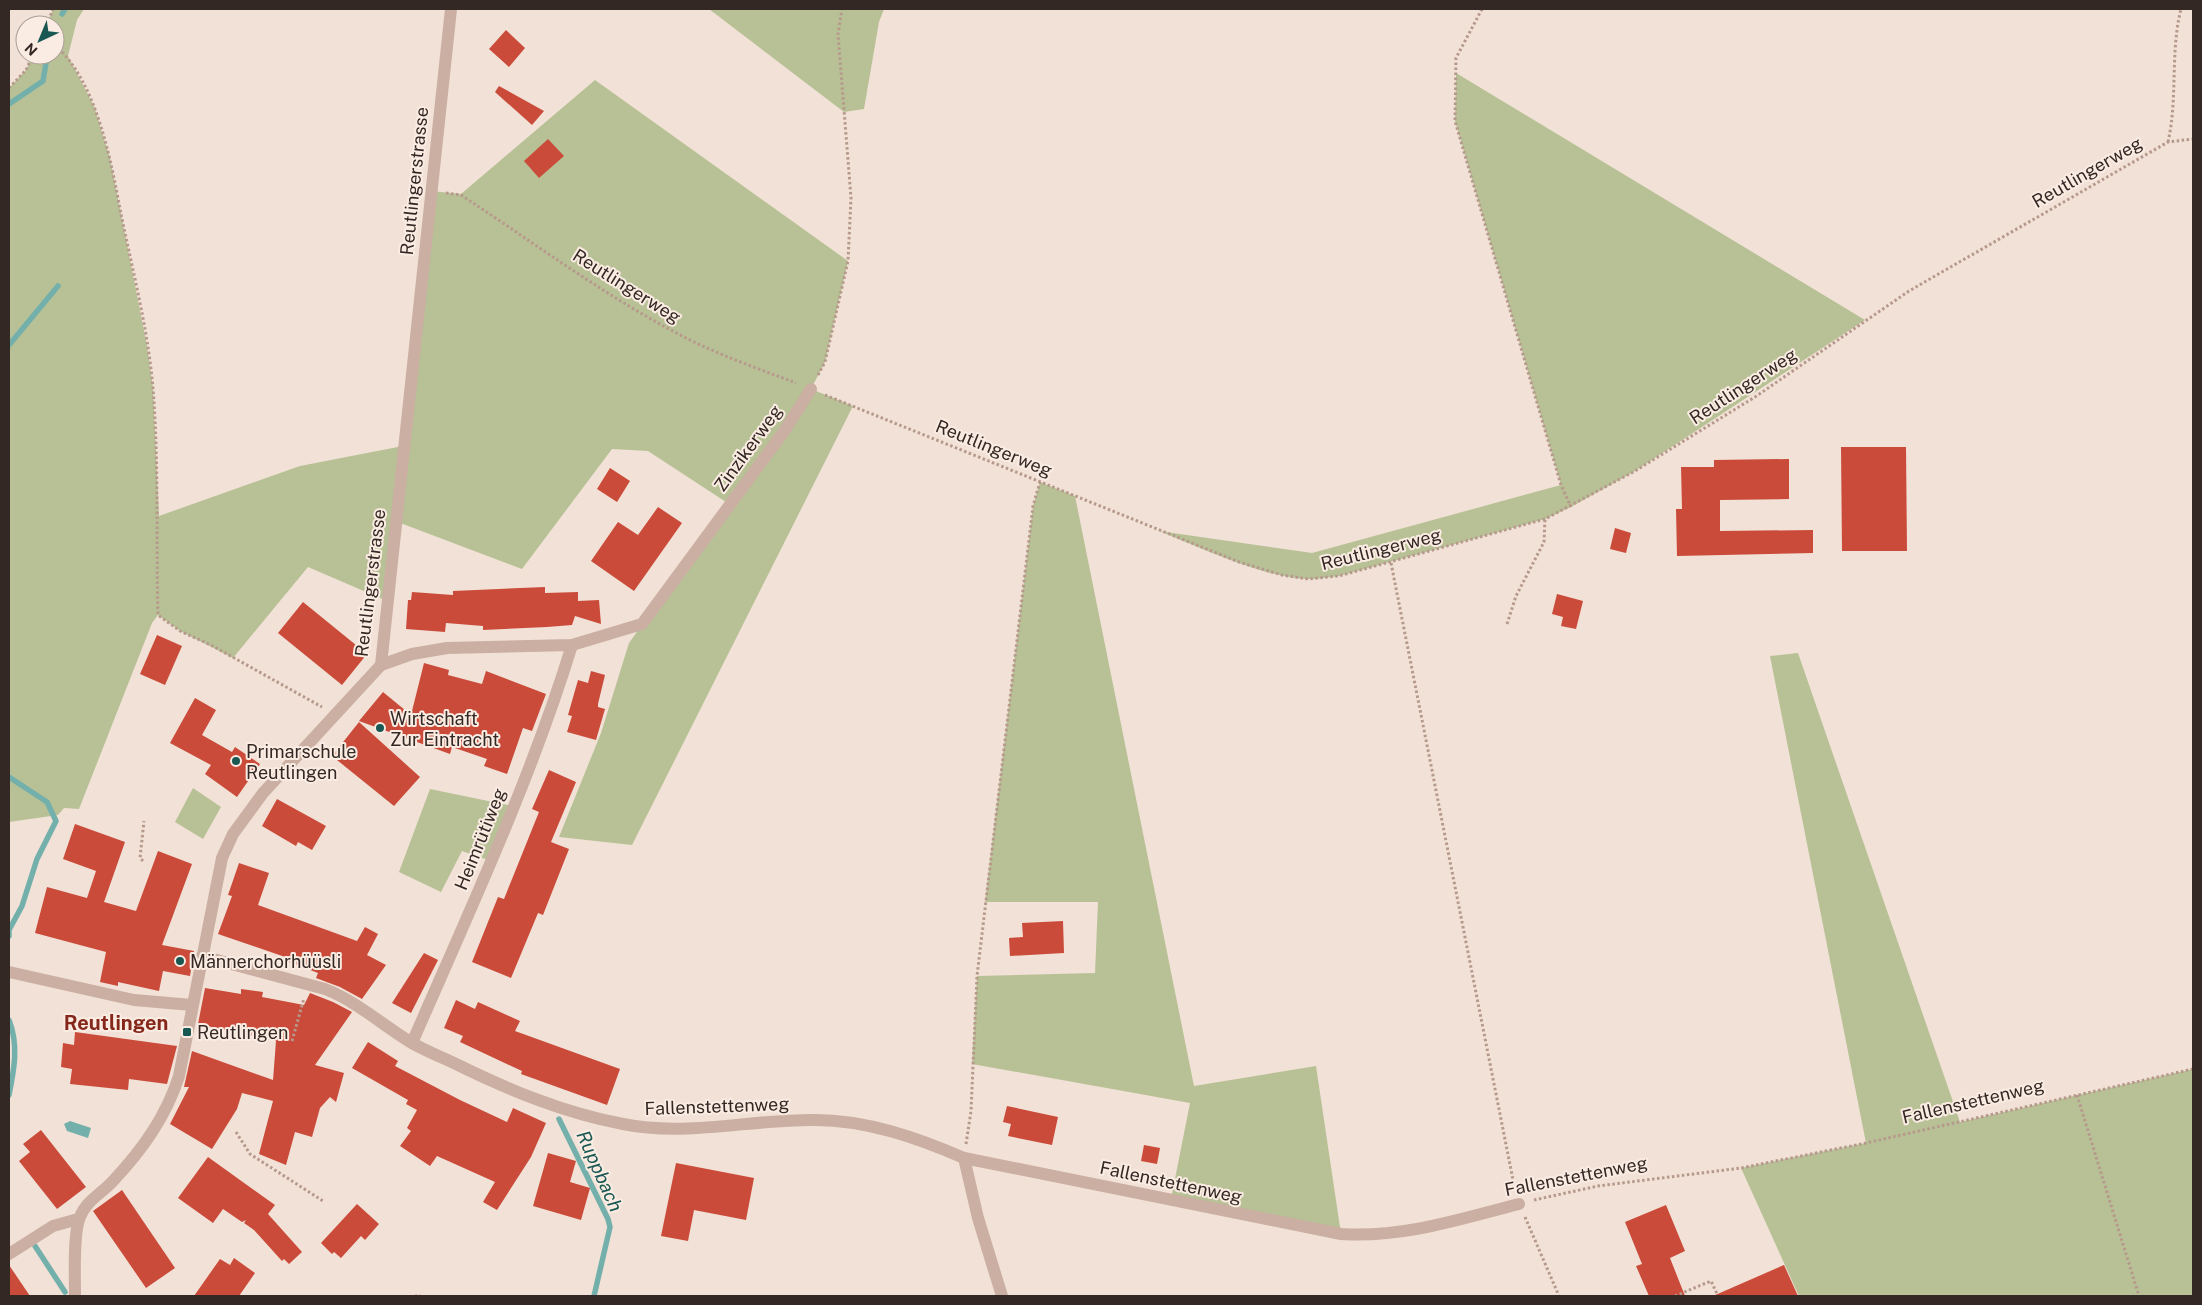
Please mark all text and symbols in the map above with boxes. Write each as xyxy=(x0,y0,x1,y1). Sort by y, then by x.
north arrow xyxy=(15,15,65,65)
text: N xyxy=(21,40,40,59)
street label: Reutlingerstrasse xyxy=(396,106,432,256)
street label: Reutlingerweg xyxy=(2028,132,2146,212)
street label: Reutlingerweg xyxy=(569,244,685,328)
street label: Reutlingerweg xyxy=(1686,344,1800,428)
street label: Zinzikerweg xyxy=(710,401,786,495)
street label: Reutlingerweg xyxy=(933,415,1055,481)
street label: Reutlingerstrasse xyxy=(351,508,389,658)
street label: Reutlingerweg xyxy=(1319,524,1443,574)
place label: Wirtschaft Zur Eintracht xyxy=(390,708,499,750)
marker: Wirtschaft Zur Eintracht xyxy=(374,722,386,734)
place label: Primarschule Reutlingen xyxy=(246,741,356,783)
marker: Primarschule Reutlingen xyxy=(230,755,242,767)
street label: Heimrütiweg xyxy=(450,785,510,893)
place label: Männerchorhüüsli xyxy=(190,951,341,972)
marker: Männerchorhüüsli xyxy=(174,955,186,967)
district label: Reutlingen xyxy=(64,1011,168,1035)
place label: Reutlingen xyxy=(197,1022,288,1043)
marker: Reutlingen xyxy=(181,1026,193,1038)
street label: Fallenstettenweg xyxy=(1900,1074,2046,1128)
street label: Fallenstettenweg xyxy=(644,1093,790,1119)
water label: Ruppbach xyxy=(572,1127,628,1215)
street label: Fallenstettenweg xyxy=(1503,1152,1649,1200)
street label: Fallenstettenweg xyxy=(1098,1157,1244,1207)

